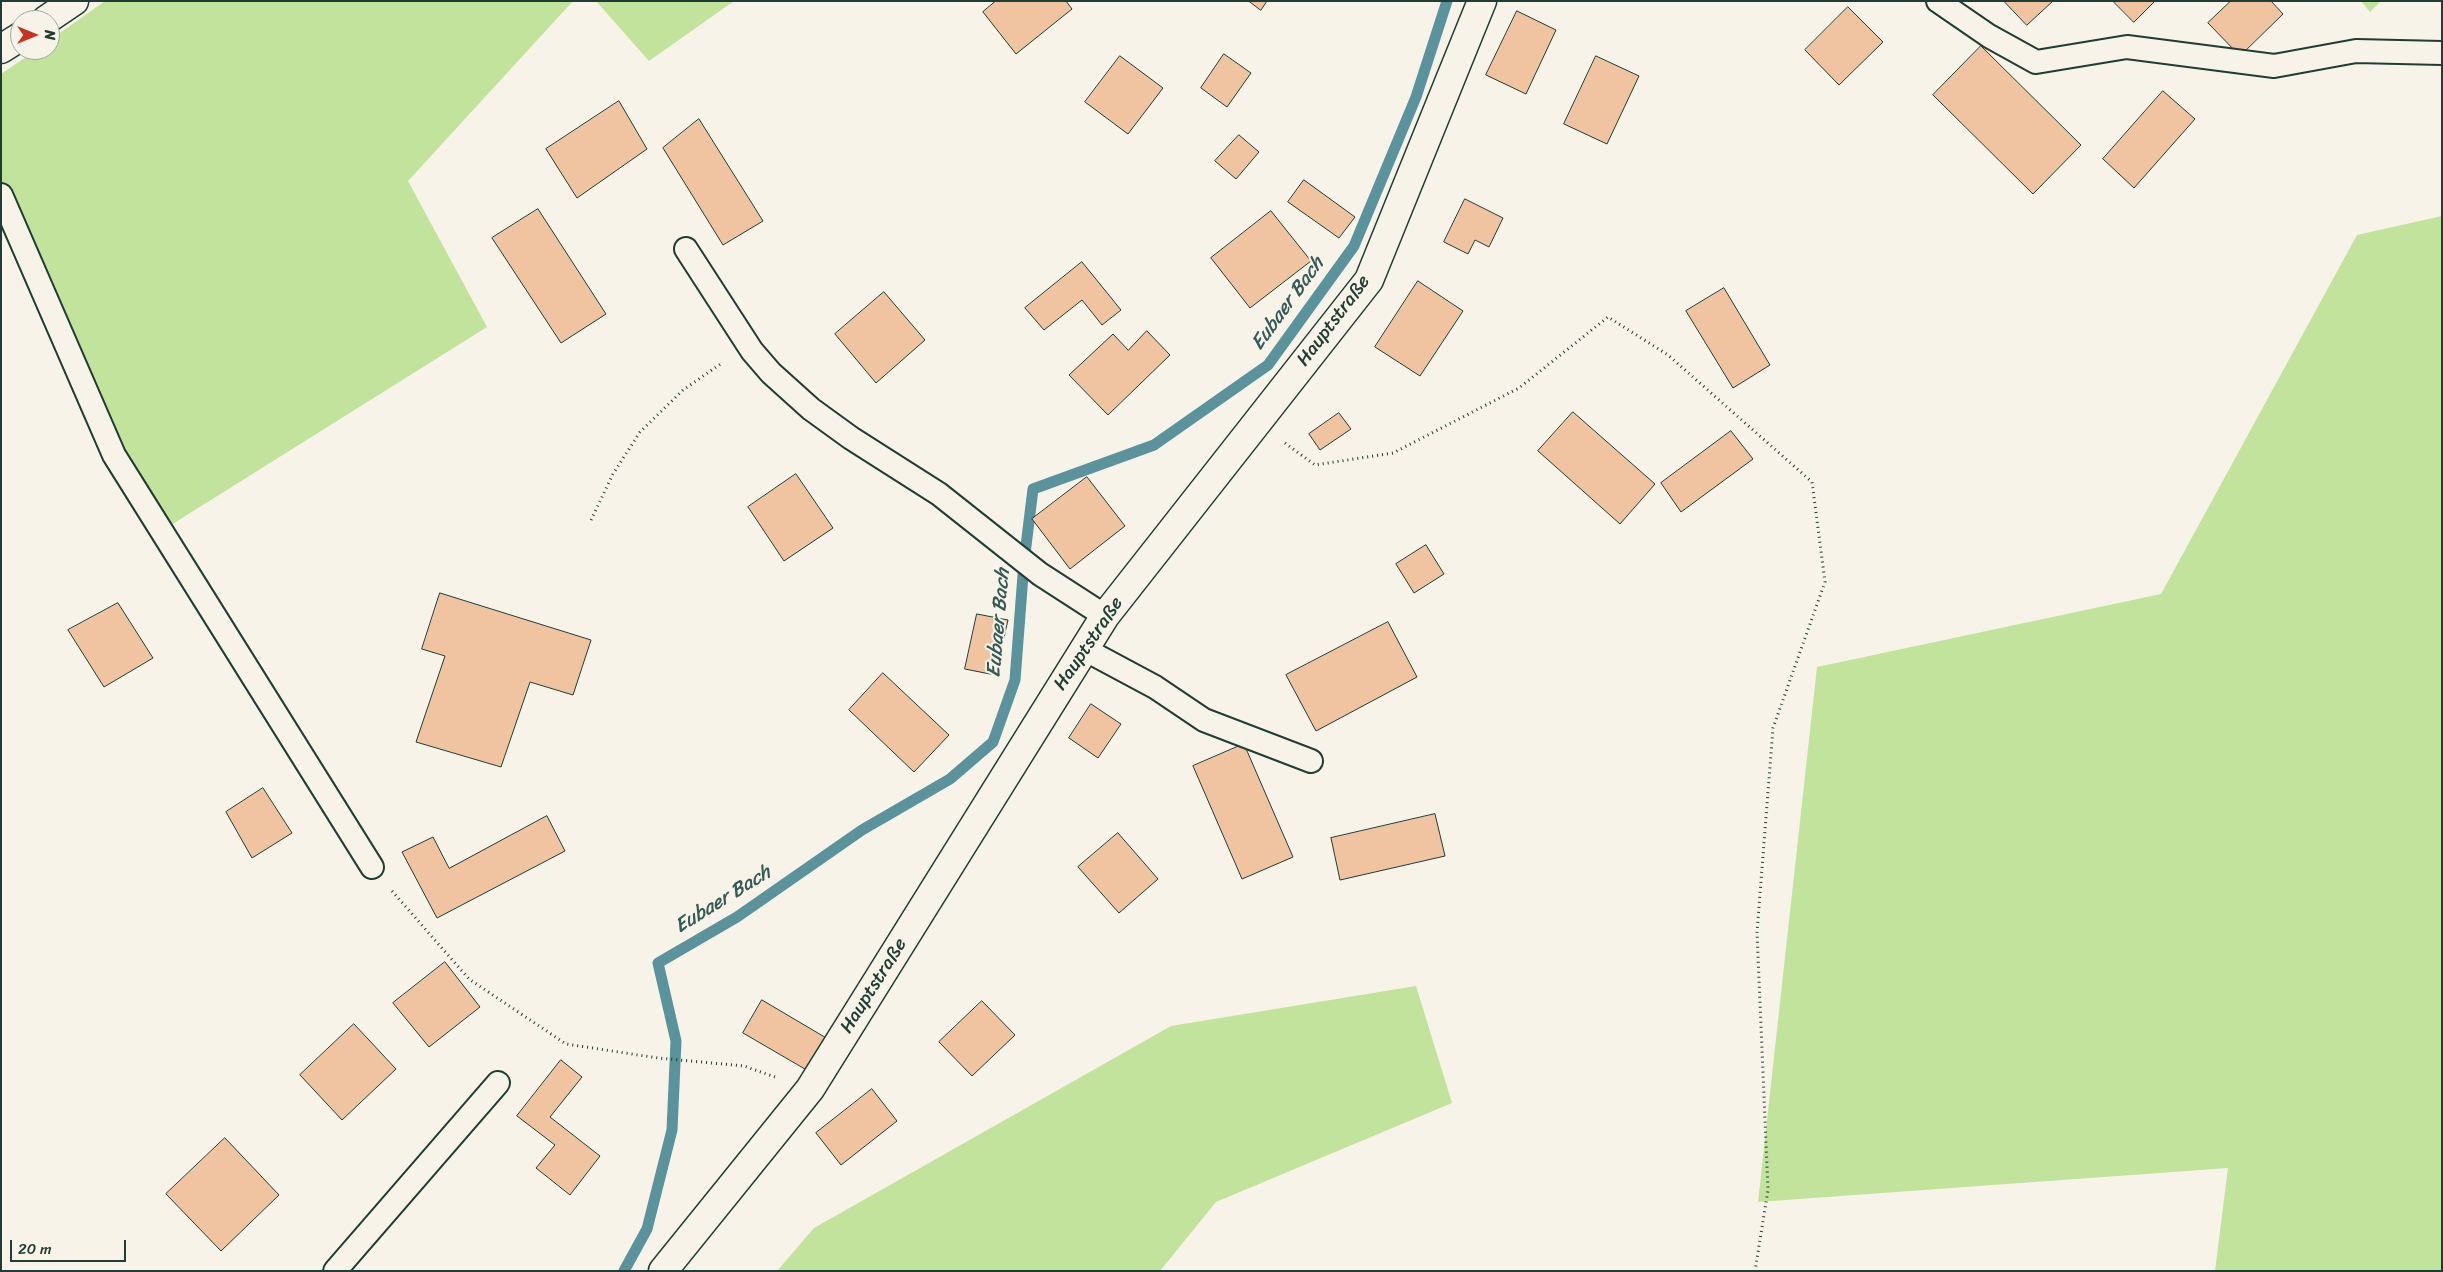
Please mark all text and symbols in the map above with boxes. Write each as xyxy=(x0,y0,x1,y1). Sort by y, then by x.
north arrow xyxy=(10,10,60,60)
text: N xyxy=(37,30,62,40)
water label: Eubaer Bach xyxy=(1246,253,1330,355)
street label: Hauptstraße xyxy=(1292,271,1376,371)
water label: Eubaer Bach xyxy=(982,568,1016,678)
street label: Hauptstraße xyxy=(1049,593,1129,695)
water label: Eubaer Bach xyxy=(670,861,776,939)
street label: Hauptstraße xyxy=(836,934,912,1038)
scale bar xyxy=(12,1230,129,1262)
text: 20 m xyxy=(18,1236,52,1262)

